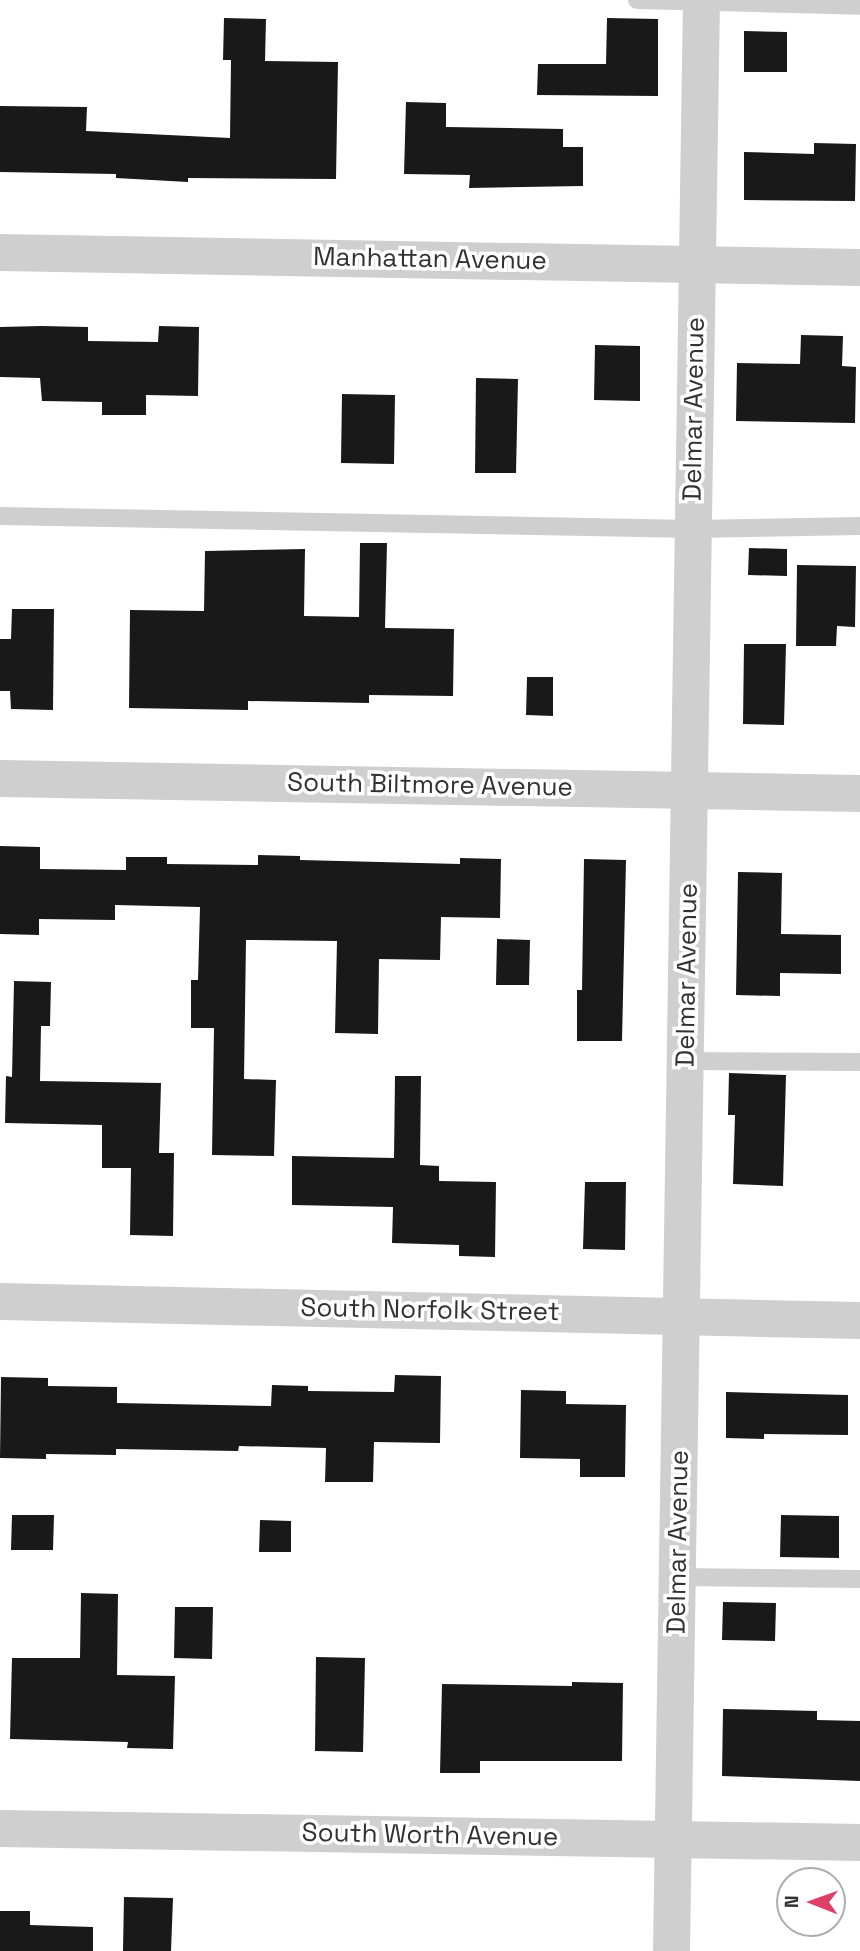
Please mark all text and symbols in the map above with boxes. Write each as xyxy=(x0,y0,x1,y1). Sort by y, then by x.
street label: Manhattan Avenue xyxy=(313,241,547,277)
street label: Delmar Avenue xyxy=(677,316,711,502)
street label: South Biltmore Avenue xyxy=(287,767,573,803)
street label: Delmar Avenue xyxy=(670,882,704,1068)
street label: South Norfolk Street xyxy=(300,1292,560,1328)
street label: Delmar Avenue xyxy=(661,1449,695,1635)
street label: South Worth Avenue xyxy=(301,1817,559,1853)
north arrow xyxy=(776,1867,846,1937)
text: N xyxy=(779,1895,804,1908)

